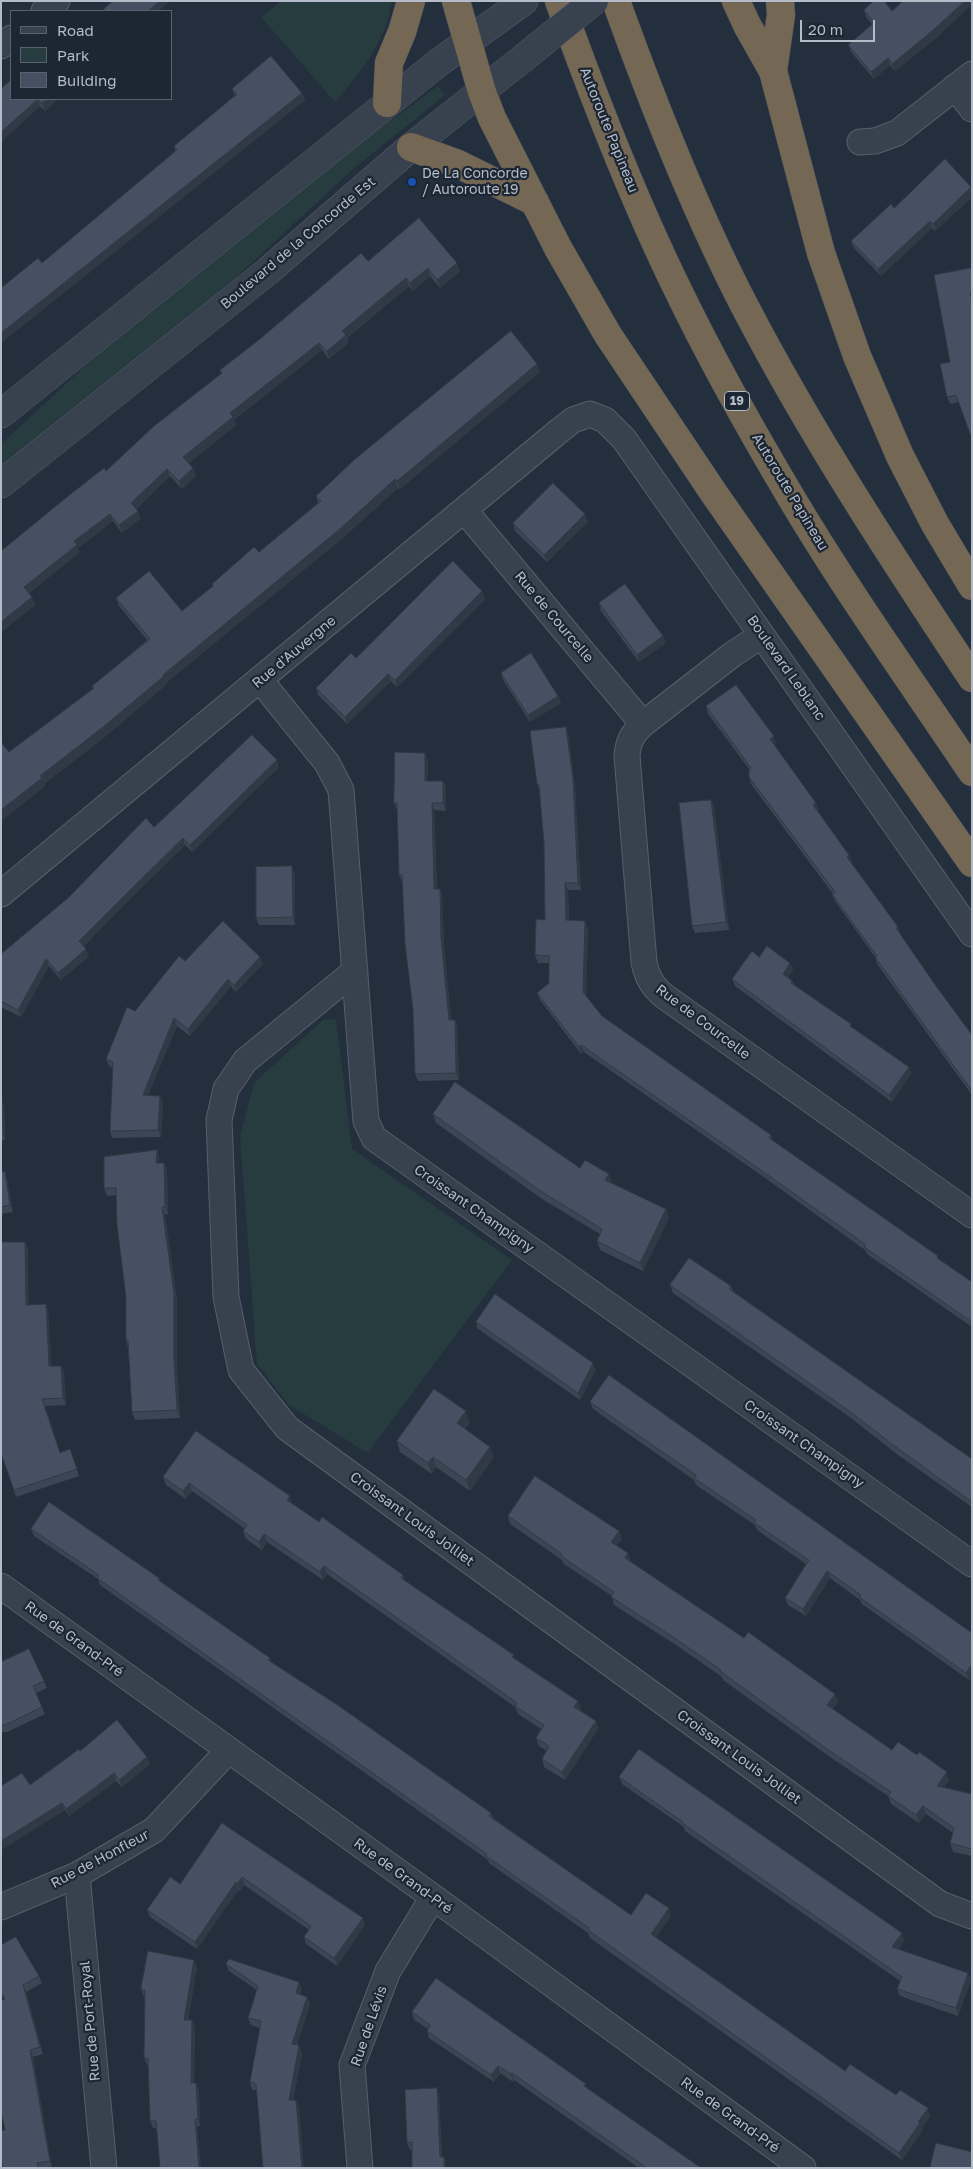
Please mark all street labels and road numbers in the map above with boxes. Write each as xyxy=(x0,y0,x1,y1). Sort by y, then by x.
street label: Autoroute Papineau xyxy=(576,65,642,195)
street label: Boulevard de la Concorde Est xyxy=(217,173,379,313)
road number: 19 xyxy=(724,392,750,411)
street label: Autoroute Papineau xyxy=(748,431,832,553)
street label: Rue de Courcelle xyxy=(511,568,597,666)
street label: Rue d'Auvergne xyxy=(249,612,339,692)
street label: Boulevard Leblanc xyxy=(743,612,829,724)
street label: Rue de Courcelle xyxy=(652,981,754,1063)
street label: Croissant Champigny xyxy=(411,1161,537,1257)
street label: Croissant Champigny xyxy=(741,1396,867,1492)
street label: Croissant Louis Jolliet xyxy=(347,1468,477,1570)
street label: Rue de Grand-Pré xyxy=(21,1598,127,1680)
street label: Croissant Louis Jolliet xyxy=(674,1706,804,1808)
street label: Rue de Honfleur xyxy=(48,1826,152,1892)
street label: Rue de Grand-Pré xyxy=(350,1835,456,1917)
street label: Rue de Port-Royal xyxy=(76,1960,104,2082)
street label: Rue de Lévis xyxy=(347,1983,391,2069)
street label: Rue de Grand-Pré xyxy=(677,2074,783,2156)

